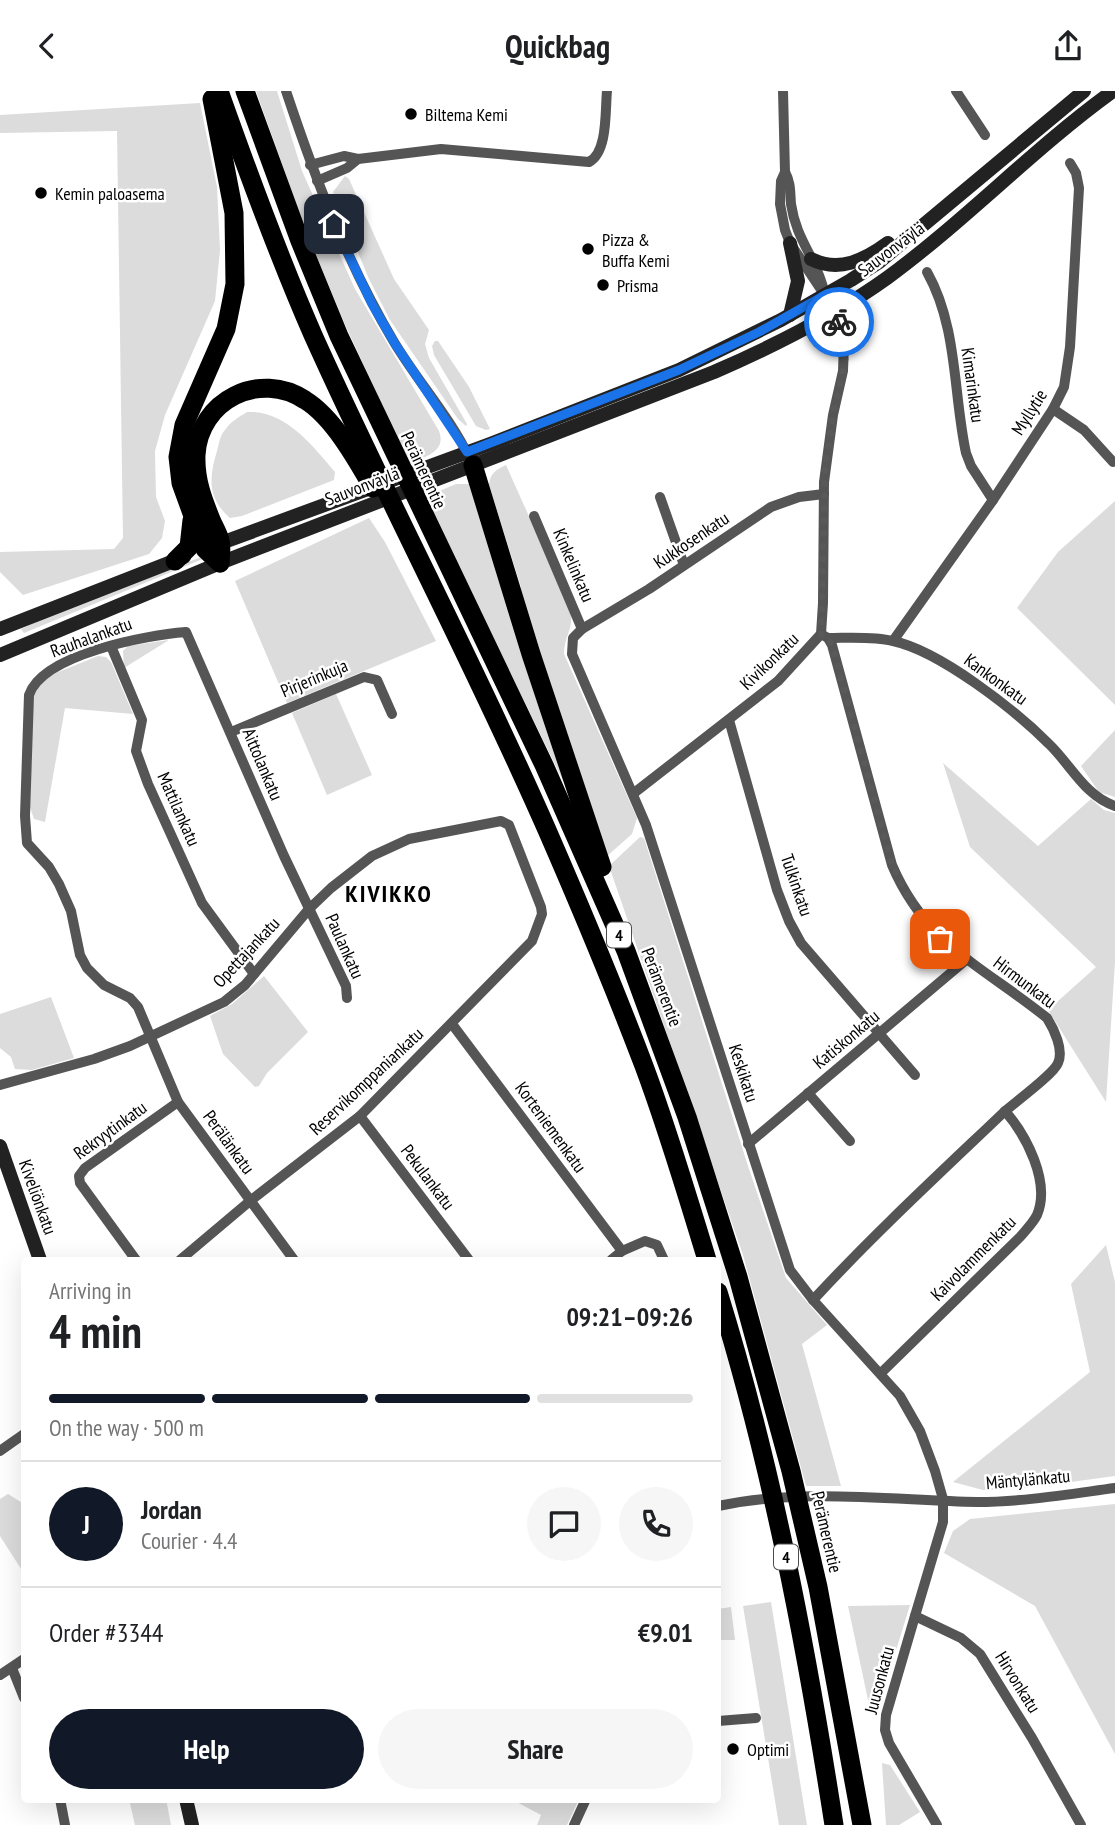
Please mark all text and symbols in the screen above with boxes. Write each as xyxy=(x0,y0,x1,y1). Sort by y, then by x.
text: Quickbag xyxy=(505,25,610,67)
icon: back xyxy=(28,27,66,65)
icon: share xyxy=(1049,27,1087,65)
place label: Biltema Kemi xyxy=(425,103,508,126)
marker: Biltema Kemi xyxy=(403,106,419,122)
place label: Kemin paloasema xyxy=(55,182,165,205)
marker: Kemin paloasema xyxy=(33,185,49,201)
pin xyxy=(304,194,364,254)
icon: home xyxy=(315,205,353,243)
street label: Sauvonväylä xyxy=(853,216,929,282)
place label: Pizza & Buffa Kemi xyxy=(602,228,670,272)
marker: Pizza & Buffa Kemi xyxy=(580,241,596,257)
place label: Prisma xyxy=(617,274,658,297)
marker: Prisma xyxy=(595,277,611,293)
courier xyxy=(804,287,874,357)
icon: bike xyxy=(820,303,858,341)
street label: Kimarinkatu xyxy=(956,346,990,424)
street label: Myllytie xyxy=(1006,385,1052,439)
street label: Perämerentie xyxy=(396,428,452,512)
street label: Sauvonväylä xyxy=(322,461,402,511)
street label: Kukkosenkatu xyxy=(649,506,733,574)
street label: Kinkelinkatu xyxy=(548,525,600,605)
street label: Rauhalankatu xyxy=(47,612,135,662)
street label: Kivikonkatu xyxy=(735,627,803,695)
street label: Kankonkatu xyxy=(960,648,1032,710)
street label: Pirjerinkuja xyxy=(277,654,351,702)
street label: Aittolankatu xyxy=(238,724,288,804)
street label: Mattilankatu xyxy=(152,768,206,850)
street label: Tulkinkatu xyxy=(776,851,818,919)
district label: KIVIKKO xyxy=(345,878,433,909)
pin xyxy=(910,909,970,969)
street label: Paulankatu xyxy=(320,910,370,982)
street label: Opettajankatu xyxy=(208,912,284,992)
icon: bag xyxy=(921,920,959,958)
road number: 4 xyxy=(607,923,631,947)
street label: Perämerentie xyxy=(636,944,688,1030)
street label: Hirmunkatu xyxy=(989,951,1061,1013)
street label: Katiskonkatu xyxy=(808,1004,884,1074)
street label: Reservikomppaniankatu xyxy=(304,1022,428,1140)
street label: Keskikatu xyxy=(724,1041,764,1105)
street label: Korteniemenkatu xyxy=(510,1077,592,1177)
street label: Rekryytinkatu xyxy=(69,1096,151,1164)
street label: Perälänkatu xyxy=(198,1106,260,1178)
street label: Pekulankatu xyxy=(396,1140,460,1214)
street label: Kiveliönkatu xyxy=(14,1156,62,1238)
street label: Kaivolammenkatu xyxy=(925,1210,1021,1306)
text: Arriving in xyxy=(49,1276,131,1305)
text: 09:21–09:26 xyxy=(566,1300,693,1333)
text: 4 min xyxy=(49,1301,142,1361)
text: On the way · 500 m xyxy=(49,1413,204,1442)
street label: Mäntylänkatu xyxy=(985,1464,1071,1494)
button: chat xyxy=(527,1487,601,1561)
button: phone xyxy=(619,1487,693,1561)
street label: Perämerentie xyxy=(806,1489,848,1575)
text: Jordan xyxy=(141,1493,202,1526)
text: J xyxy=(82,1508,90,1541)
text: Courier · 4.4 xyxy=(141,1526,237,1555)
road number: 4 xyxy=(774,1545,798,1569)
text: Order #3344 xyxy=(49,1616,164,1649)
text: €9.01 xyxy=(638,1616,693,1649)
street label: Juusonkatu xyxy=(859,1644,899,1717)
street label: Hirvonkatu xyxy=(990,1647,1046,1717)
button: Help xyxy=(49,1709,364,1789)
button: Share xyxy=(378,1709,693,1789)
place label: Optimi xyxy=(747,1738,789,1761)
marker: Optimi xyxy=(725,1741,741,1757)

